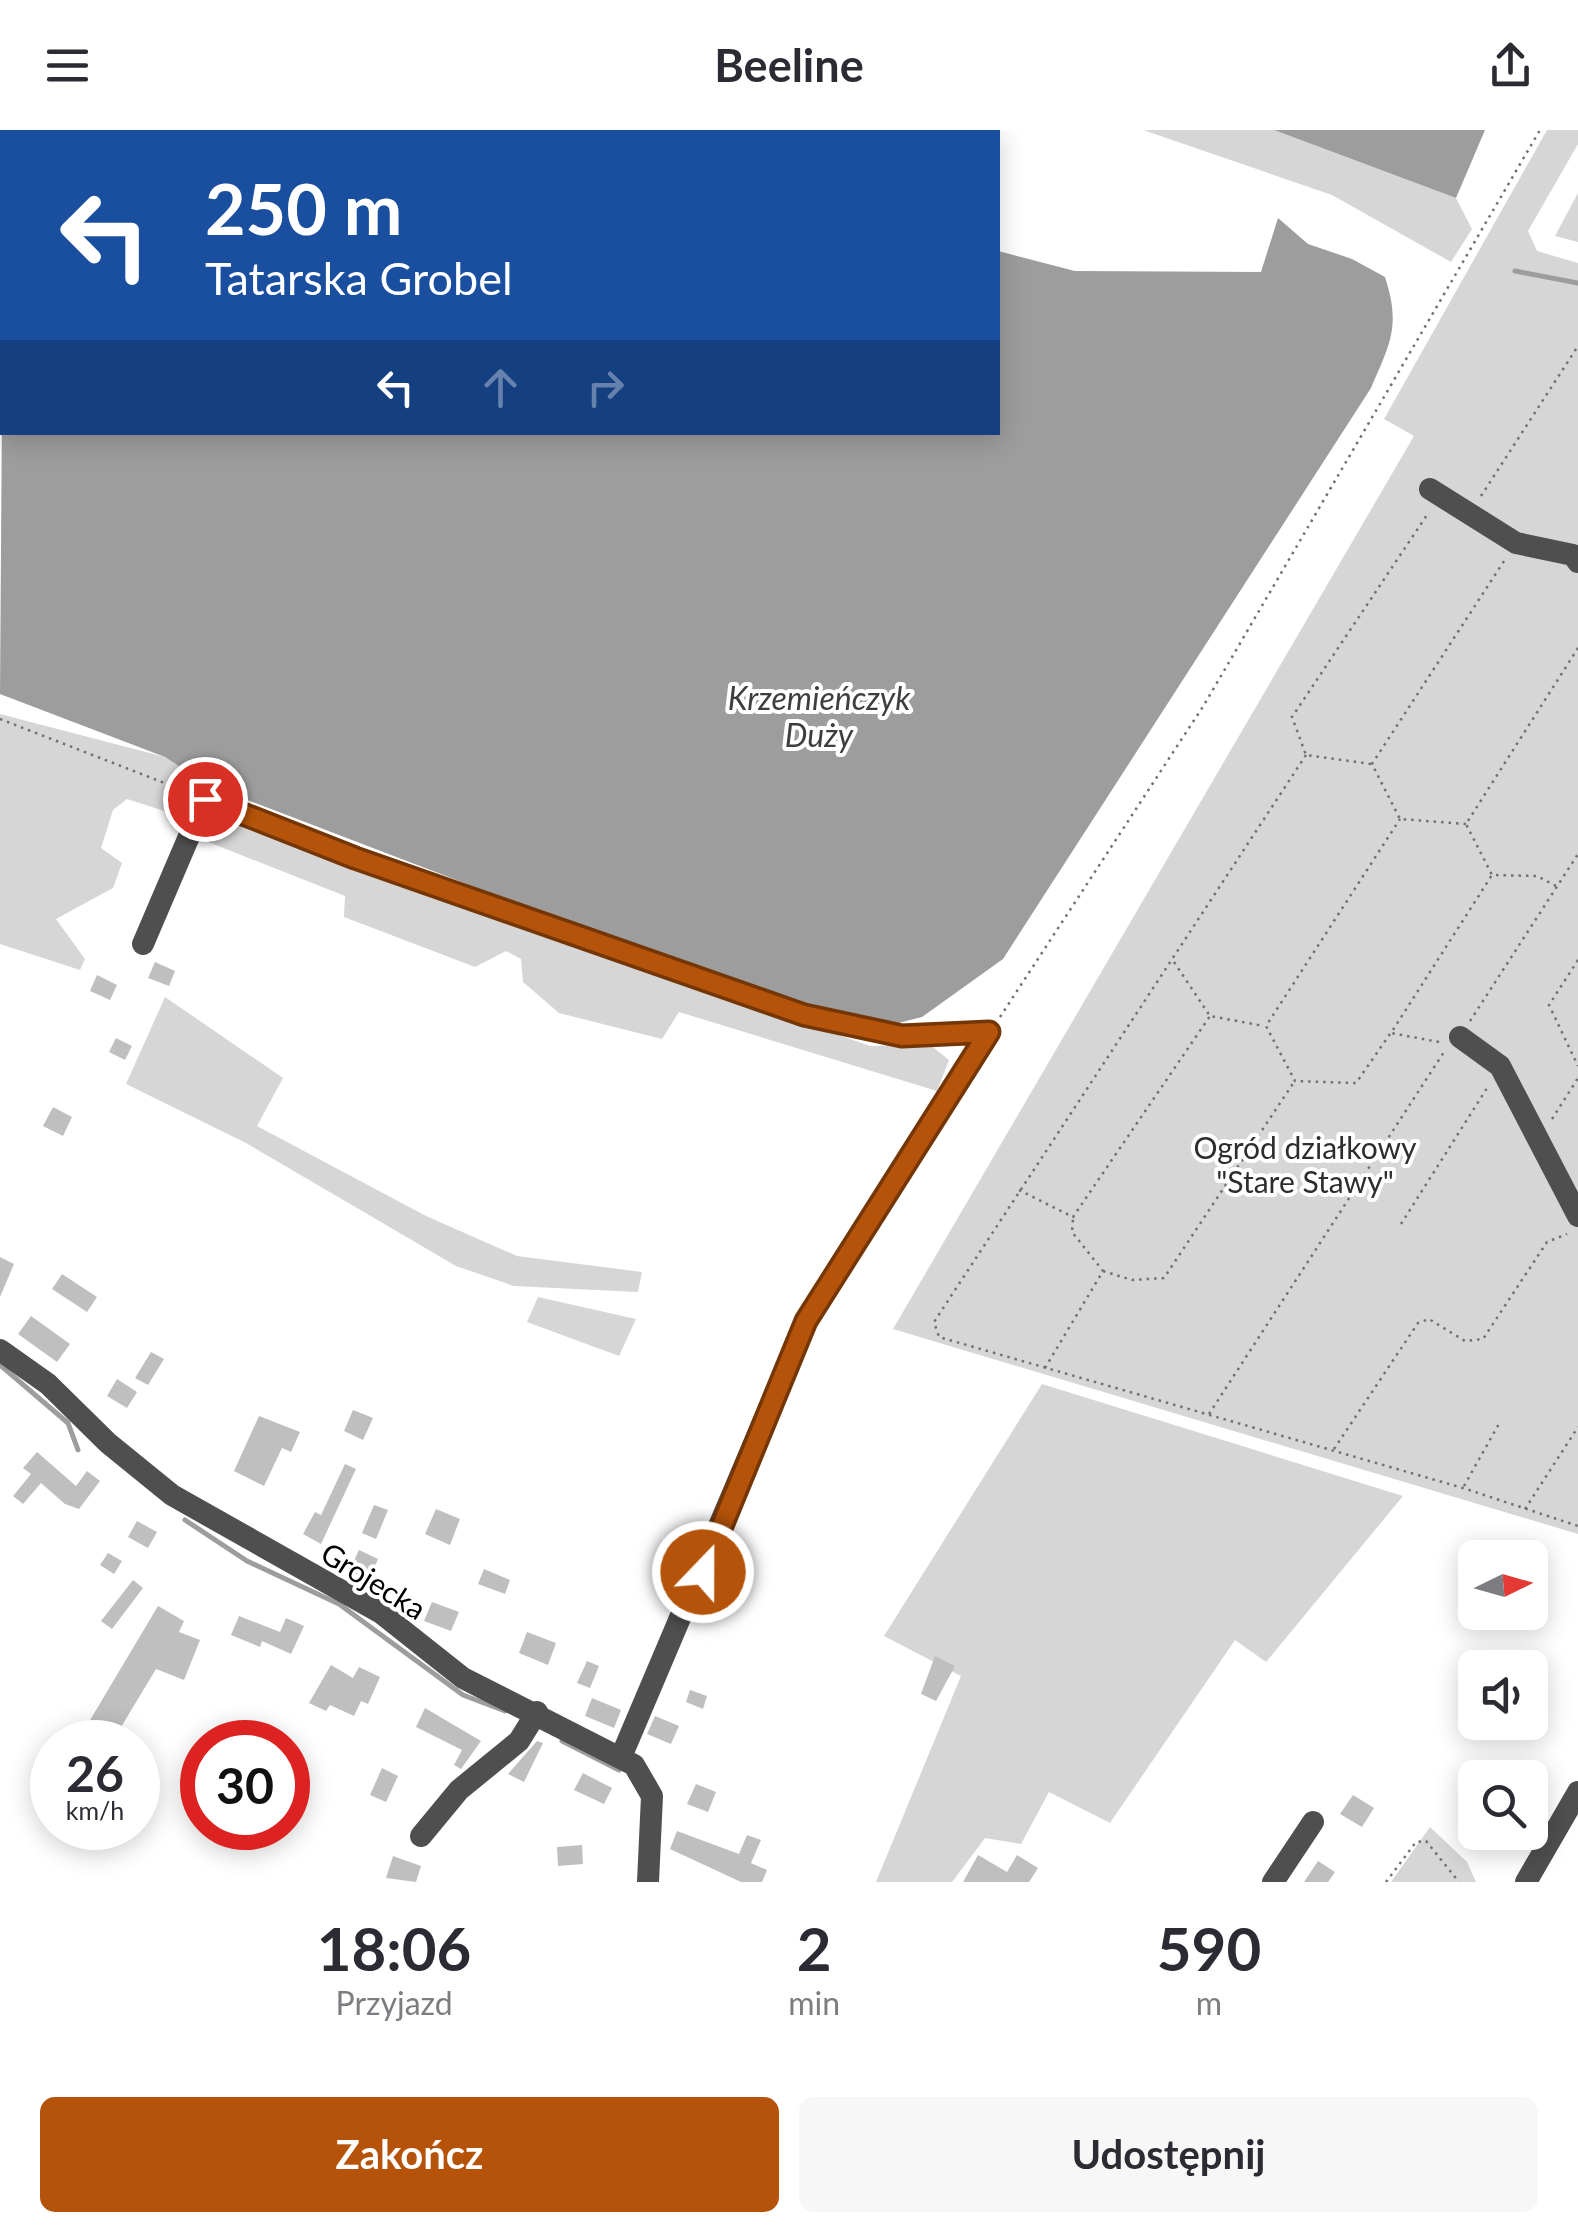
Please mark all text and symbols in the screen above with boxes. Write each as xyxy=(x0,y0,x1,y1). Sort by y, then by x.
icon: menu xyxy=(40,38,95,93)
text: Beeline xyxy=(714,38,864,92)
icon: share xyxy=(1483,38,1538,93)
text: 250 m xyxy=(205,166,402,250)
icon: left xyxy=(40,170,170,300)
text: Tatarska Grobel xyxy=(205,251,513,305)
icon: left xyxy=(368,360,423,415)
icon: ahead xyxy=(473,360,528,415)
icon: right xyxy=(578,360,633,415)
water label: Krzemieńczyk Duży xyxy=(728,678,911,754)
pin xyxy=(163,757,248,842)
icon: arrive xyxy=(178,772,233,827)
park label: Ogród działkowy "Stare Stawy" xyxy=(1194,1129,1417,1199)
position arrow xyxy=(651,1520,755,1624)
street label: Grojecka xyxy=(315,1534,433,1626)
north arrow xyxy=(1458,1540,1548,1630)
map controls xyxy=(1458,1540,1548,1850)
button: sound xyxy=(1458,1650,1548,1740)
speed limit sign: 30 xyxy=(180,1720,310,1850)
text: 26 xyxy=(66,1743,124,1803)
button: search xyxy=(1458,1760,1548,1850)
text: km/h xyxy=(66,1795,124,1825)
text: 18:06 xyxy=(317,1912,471,1984)
text: 2 xyxy=(797,1912,832,1984)
text: 590 xyxy=(1157,1912,1261,1984)
text: Przyjazd xyxy=(335,1983,453,2022)
text: min xyxy=(788,1983,840,2022)
text: m xyxy=(1196,1983,1222,2022)
button: Zakończ xyxy=(40,2097,779,2212)
button: Udostępnij xyxy=(799,2097,1538,2212)

